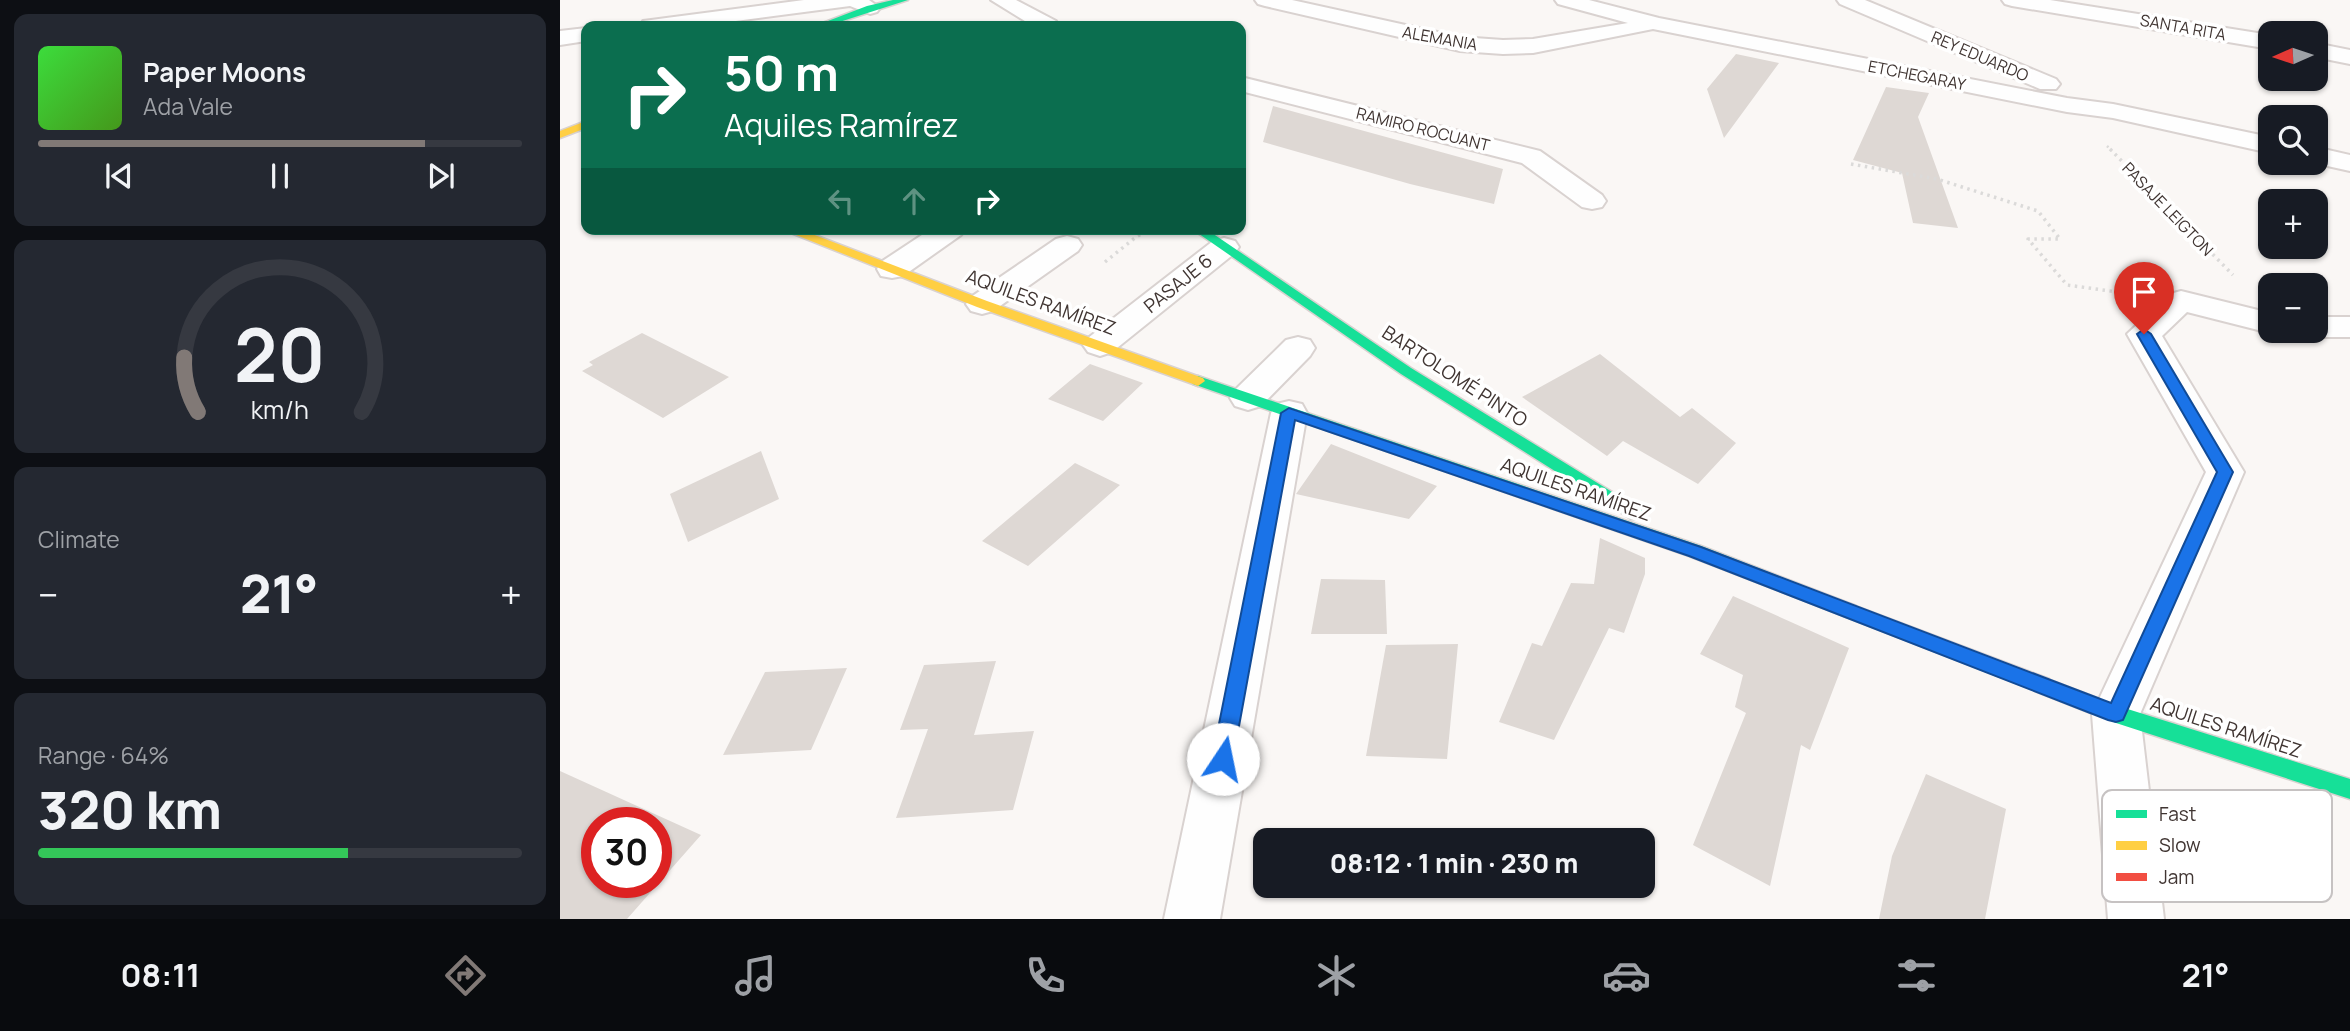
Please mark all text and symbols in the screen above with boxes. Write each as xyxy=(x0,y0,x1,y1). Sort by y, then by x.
street label: SANTA RITA xyxy=(2138,9,2228,45)
street label: ALEMANIA xyxy=(1401,21,1479,55)
north arrow xyxy=(2258,21,2328,91)
map controls xyxy=(2258,21,2328,343)
street label: REY EDUARDO xyxy=(1928,26,2032,87)
text: 50 m xyxy=(724,39,839,106)
icon: right xyxy=(609,49,700,140)
text: Paper Moons xyxy=(143,54,306,90)
street label: ETCHEGARAY xyxy=(1866,55,1968,95)
text: Ada Vale xyxy=(143,90,233,122)
street label: RAMIRO ROCUANT xyxy=(1354,102,1492,156)
text: Aquiles Ramírez xyxy=(724,103,959,147)
button: search xyxy=(2258,105,2328,175)
icon: previous xyxy=(100,157,138,195)
icon: pause xyxy=(261,157,299,195)
icon: next xyxy=(422,157,460,195)
street label: PASAJE LEIGTON xyxy=(2118,157,2218,261)
icon: left xyxy=(822,182,860,220)
icon: ahead xyxy=(895,182,933,220)
icon: right xyxy=(968,182,1006,220)
button: + xyxy=(2258,189,2328,259)
street label: PASAJE 6 xyxy=(1138,247,1218,319)
pin xyxy=(2114,262,2174,334)
street label: AQUILES RAMÍREZ xyxy=(962,263,1120,341)
icon: arrive xyxy=(2125,273,2163,311)
button: − xyxy=(2258,273,2328,343)
text: 20 xyxy=(234,305,326,405)
street label: BARTOLOMÉ PINTO xyxy=(1377,319,1533,433)
text: km/h xyxy=(251,392,309,427)
street label: AQUILES RAMÍREZ xyxy=(1497,451,1655,527)
text: Climate xyxy=(38,523,120,555)
text: 21° xyxy=(240,558,319,629)
text: − xyxy=(38,568,59,620)
text: + xyxy=(500,568,522,620)
street label: AQUILES RAMÍREZ xyxy=(2147,690,2305,764)
position arrow xyxy=(1186,722,1260,796)
text: Range · 64% xyxy=(38,739,169,771)
text: 320 km xyxy=(38,774,222,845)
legend xyxy=(2102,790,2332,902)
text: Fast xyxy=(2159,801,2196,827)
speed limit sign: 30 xyxy=(581,807,672,898)
text: Slow xyxy=(2159,832,2201,858)
text: 08:12 · 1 min · 230 m xyxy=(1330,845,1578,881)
text: Jam xyxy=(2159,864,2194,890)
icon: directions xyxy=(441,951,490,1000)
icon: music xyxy=(731,951,780,1000)
icon: phone xyxy=(1021,951,1070,1000)
icon: climate xyxy=(1312,951,1361,1000)
icon: car xyxy=(1602,951,1651,1000)
icon: filters xyxy=(1892,951,1941,1000)
text: 08:11 xyxy=(121,953,200,997)
text: 21° xyxy=(2182,953,2229,997)

